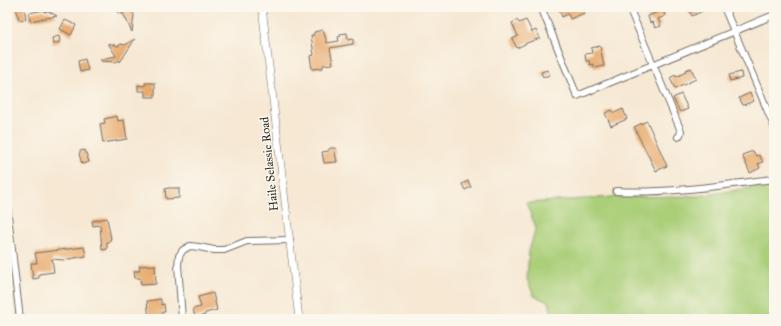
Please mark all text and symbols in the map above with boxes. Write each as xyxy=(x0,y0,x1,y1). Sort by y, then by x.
street label: Haile Selassie Road xyxy=(257,116,281,212)

